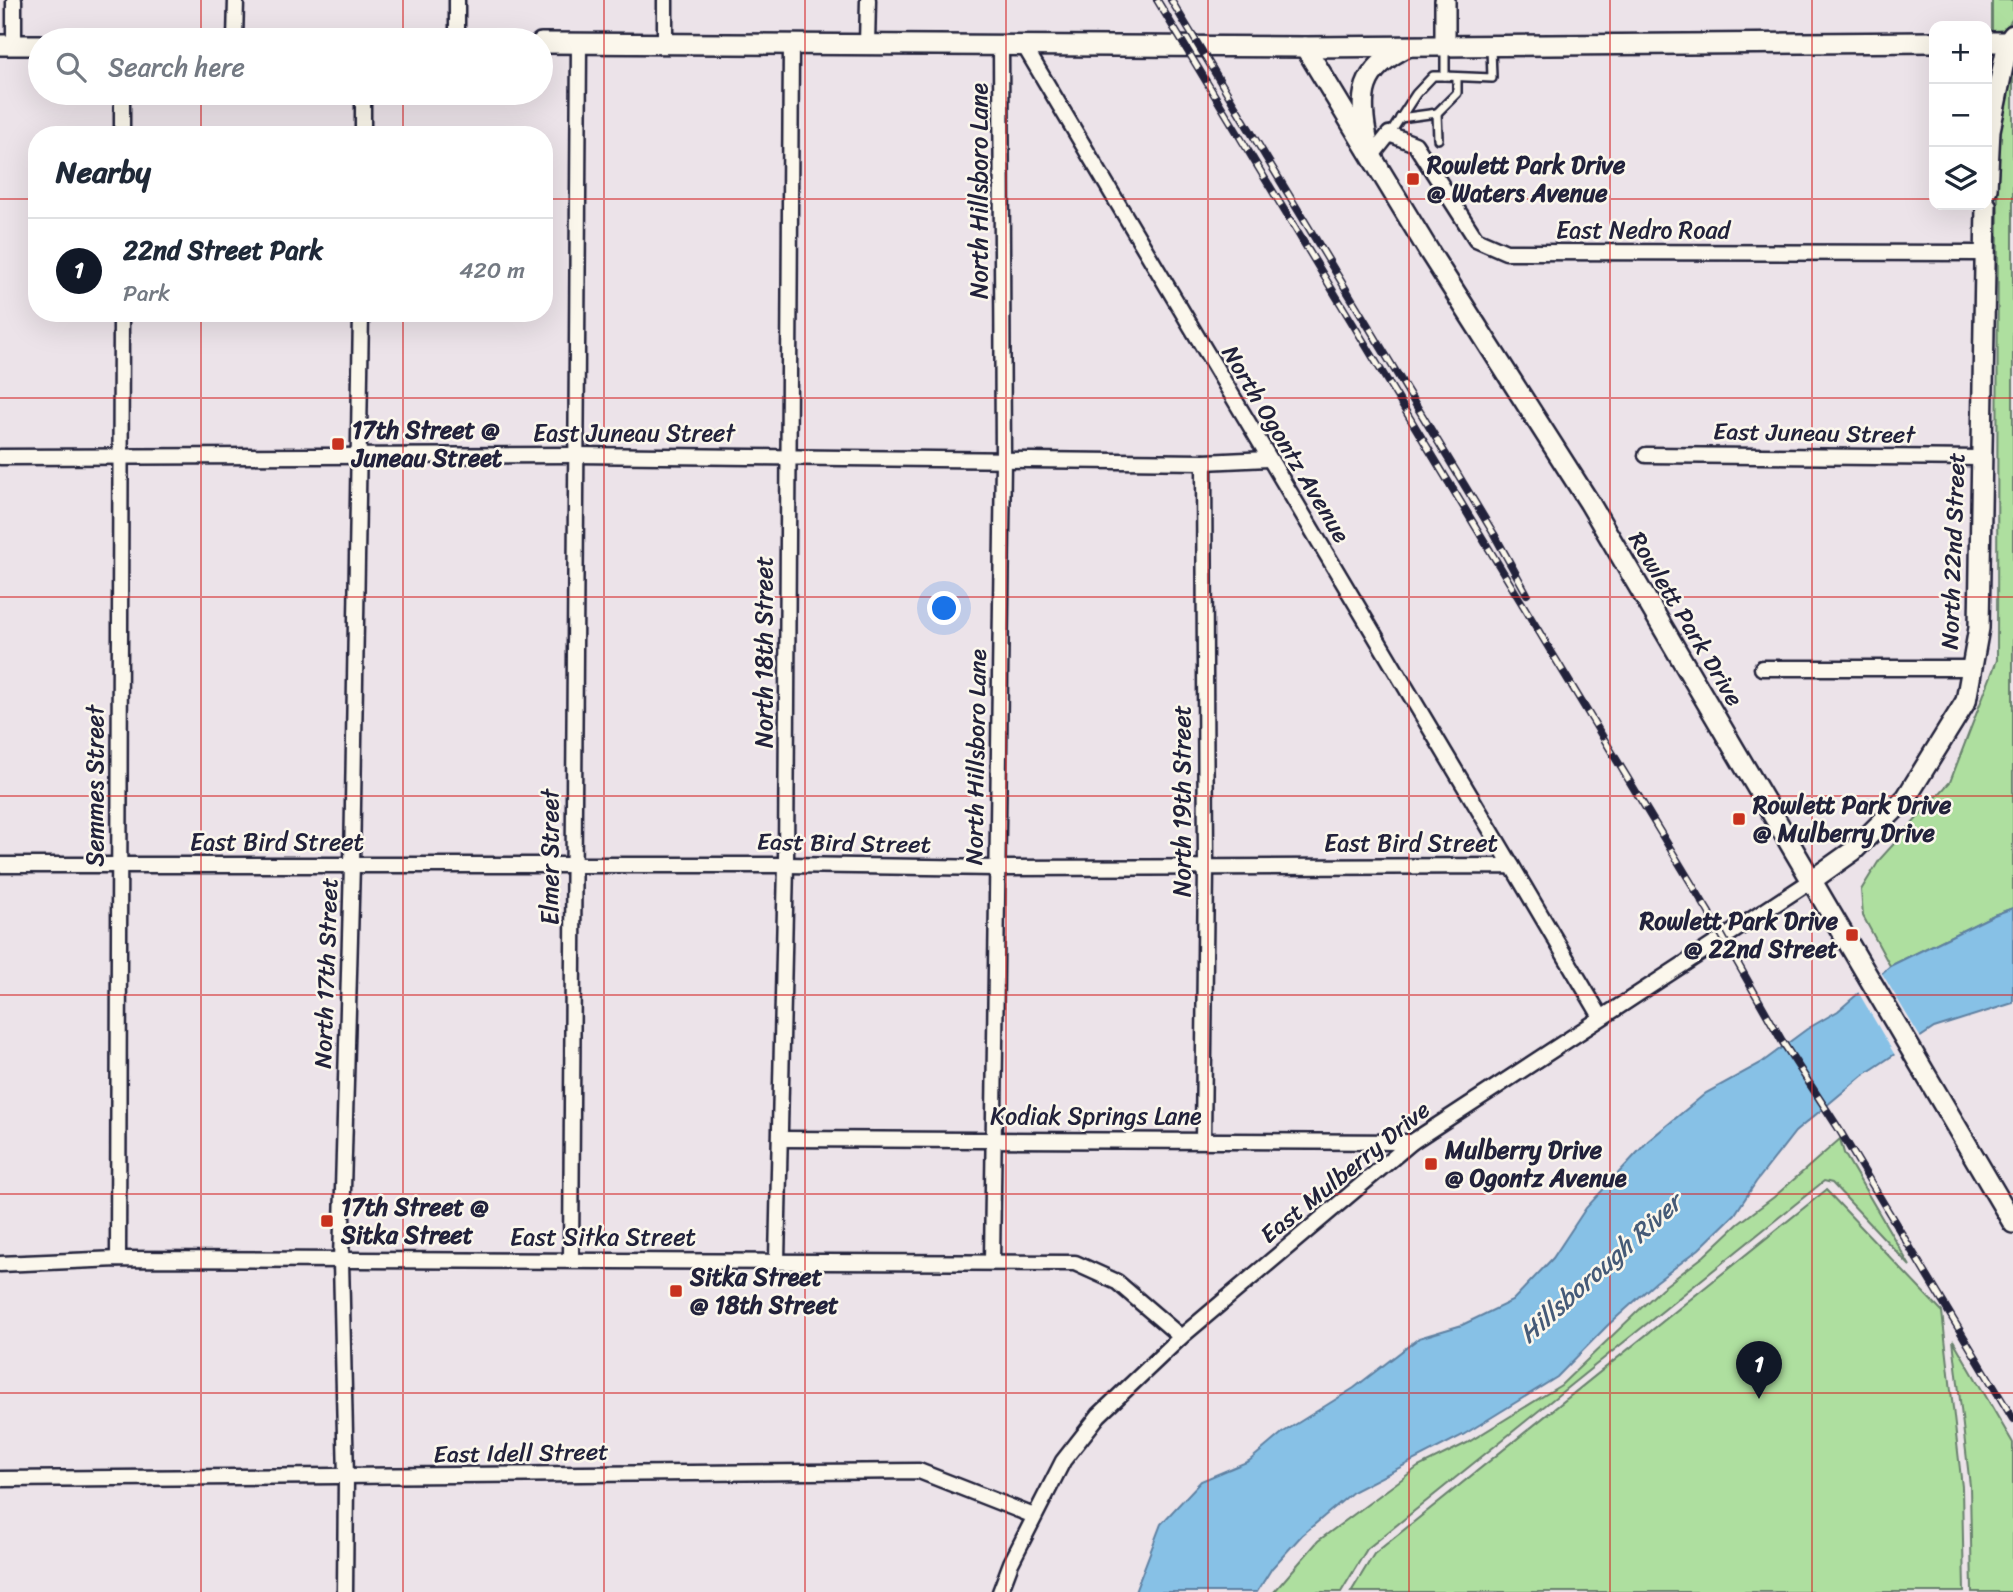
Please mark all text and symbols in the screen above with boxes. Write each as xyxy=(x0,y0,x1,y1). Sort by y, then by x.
map controls xyxy=(1929,21,1992,210)
button: + xyxy=(1929,21,1992,84)
search box xyxy=(28,28,553,105)
text: Search here xyxy=(108,44,245,90)
icon: search xyxy=(52,48,90,86)
street label: North Hillsboro Lane xyxy=(958,82,1000,299)
button: − xyxy=(1929,84,1992,147)
place label: Rowlett Park Drive @ Waters Avenue xyxy=(1426,144,1626,214)
text: Nearby xyxy=(56,145,151,199)
button: layers xyxy=(1929,147,1992,210)
marker: Rowlett Park Drive @ Waters Avenue xyxy=(1405,171,1421,187)
street label: East Nedro Road xyxy=(1556,209,1731,251)
text: 22nd Street Park xyxy=(123,227,323,273)
text: 1 xyxy=(74,250,84,291)
text: 420 m xyxy=(459,250,525,291)
text: Park xyxy=(123,273,170,314)
street label: North Ogontz Avenue xyxy=(1210,337,1362,552)
place label: 17th Street @ Juneau Street xyxy=(350,409,503,479)
street label: East Juneau Street xyxy=(1713,410,1917,456)
street label: East Juneau Street xyxy=(533,412,736,454)
marker: 17th Street @ Juneau Street xyxy=(330,436,346,452)
street label: North 22nd Street xyxy=(1929,452,1977,650)
street label: Rowlett Park Drive xyxy=(1617,523,1755,715)
street label: North 18th Street xyxy=(743,556,785,748)
your location xyxy=(927,591,961,625)
street label: North Hillsboro Lane xyxy=(953,648,999,865)
street label: Semmes Street xyxy=(74,704,116,867)
street label: North 19th Street xyxy=(1161,705,1203,897)
place label: Rowlett Park Drive @ Mulberry Drive xyxy=(1752,784,1952,854)
street label: Elmer Street xyxy=(529,788,571,925)
marker: Rowlett Park Drive @ Mulberry Drive xyxy=(1731,811,1747,827)
street label: East Bird Street xyxy=(757,820,931,866)
street label: East Bird Street xyxy=(190,821,364,863)
street label: East Bird Street xyxy=(1324,822,1498,864)
street label: North 17th Street xyxy=(302,877,350,1069)
place label: Rowlett Park Drive @ 22nd Street xyxy=(1639,900,1839,970)
marker: Rowlett Park Drive @ 22nd Street xyxy=(1844,927,1860,943)
street label: East Mulberry Drive xyxy=(1250,1090,1440,1254)
street label: Kodiak Springs Lane xyxy=(990,1095,1202,1137)
place label: Mulberry Drive @ Ogontz Avenue xyxy=(1444,1129,1627,1199)
marker: Mulberry Drive @ Ogontz Avenue xyxy=(1423,1156,1439,1172)
water label: Hillsborough River xyxy=(1507,1178,1696,1355)
place label: 17th Street @ Sitka Street xyxy=(340,1186,489,1256)
marker: 17th Street @ Sitka Street xyxy=(319,1213,335,1229)
street label: East Sitka Street xyxy=(510,1216,696,1258)
place label: Sitka Street @ 18th Street xyxy=(689,1256,839,1326)
marker: Sitka Street @ 18th Street xyxy=(668,1283,684,1299)
pin: 1 xyxy=(1736,1341,1782,1399)
street label: East Idell Street xyxy=(433,1430,609,1476)

